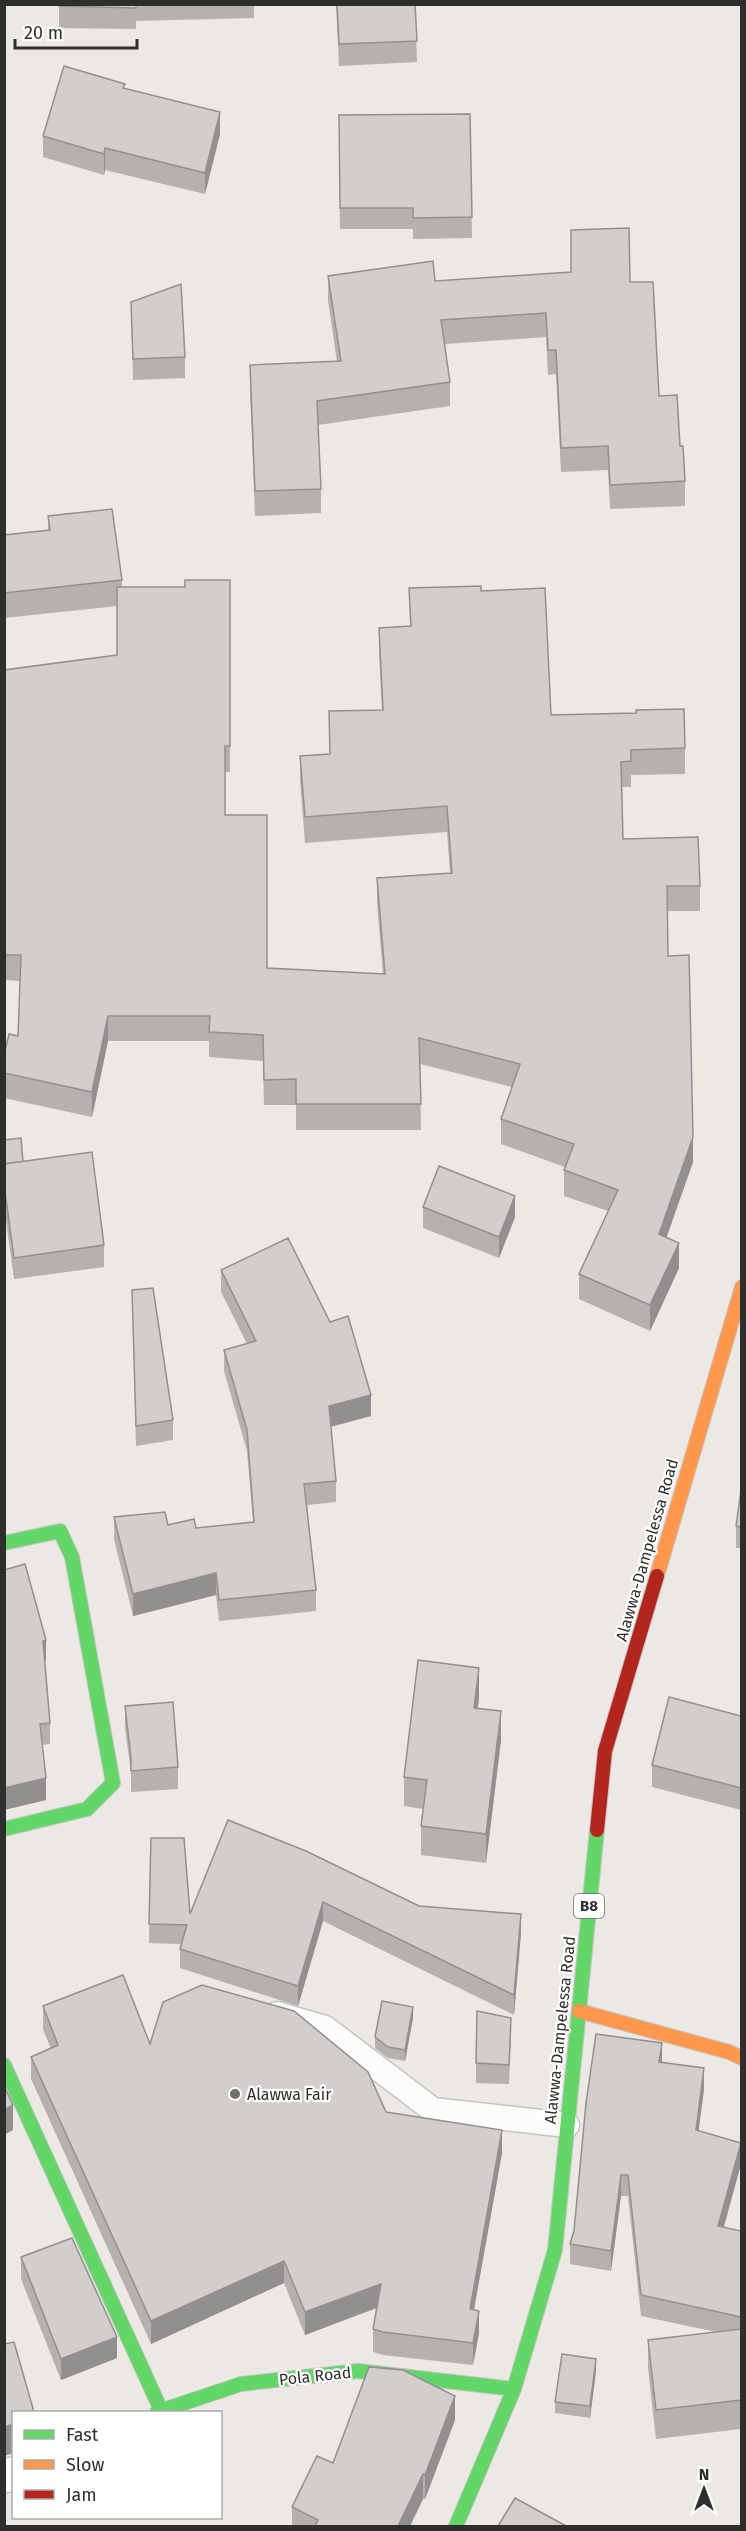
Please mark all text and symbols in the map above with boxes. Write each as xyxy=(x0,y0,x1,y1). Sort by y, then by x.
scale bar xyxy=(15,12,136,50)
text: 20 m xyxy=(24,22,63,44)
street label: Alawwa-Dampelessa Road xyxy=(612,1457,682,1643)
road number: B8 xyxy=(574,1894,604,1918)
street label: Alawwa-Dampelessa Road xyxy=(541,1935,579,2125)
place label: Alawwa Fair xyxy=(247,2085,332,2104)
marker: Alawwa Fair xyxy=(228,2087,242,2101)
street label: Pola Road xyxy=(278,2363,352,2389)
legend xyxy=(12,2411,222,2519)
text: Fast xyxy=(66,2424,99,2446)
text: Slow xyxy=(66,2454,105,2476)
north arrow xyxy=(674,2459,734,2519)
text: N xyxy=(699,2465,709,2484)
text: Jam xyxy=(66,2484,97,2506)

